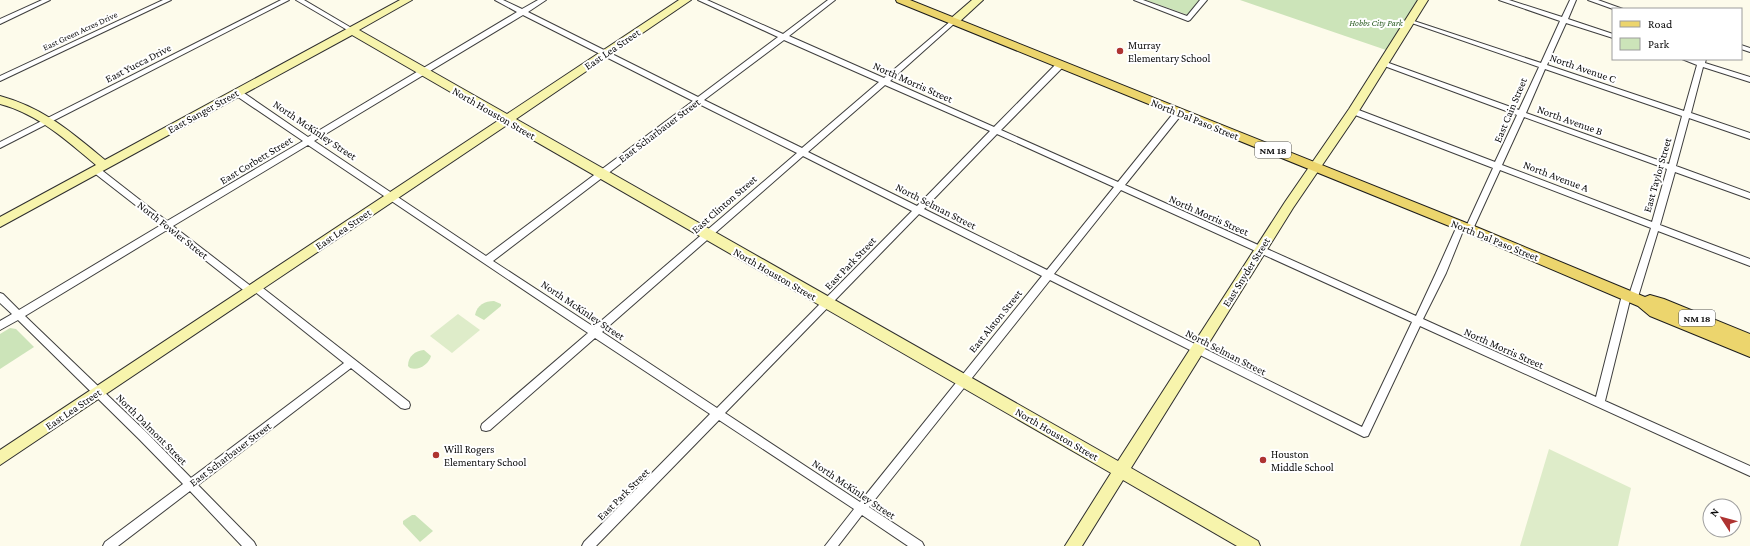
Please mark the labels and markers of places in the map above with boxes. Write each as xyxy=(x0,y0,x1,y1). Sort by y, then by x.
place label: Murray Elementary School xyxy=(1128,39,1211,65)
marker: Murray Elementary School xyxy=(1115,46,1125,56)
place label: Will Rogers Elementary School xyxy=(444,443,527,469)
place label: Houston Middle School xyxy=(1271,448,1334,473)
marker: Will Rogers Elementary School xyxy=(431,450,441,460)
marker: Houston Middle School xyxy=(1258,455,1268,465)

